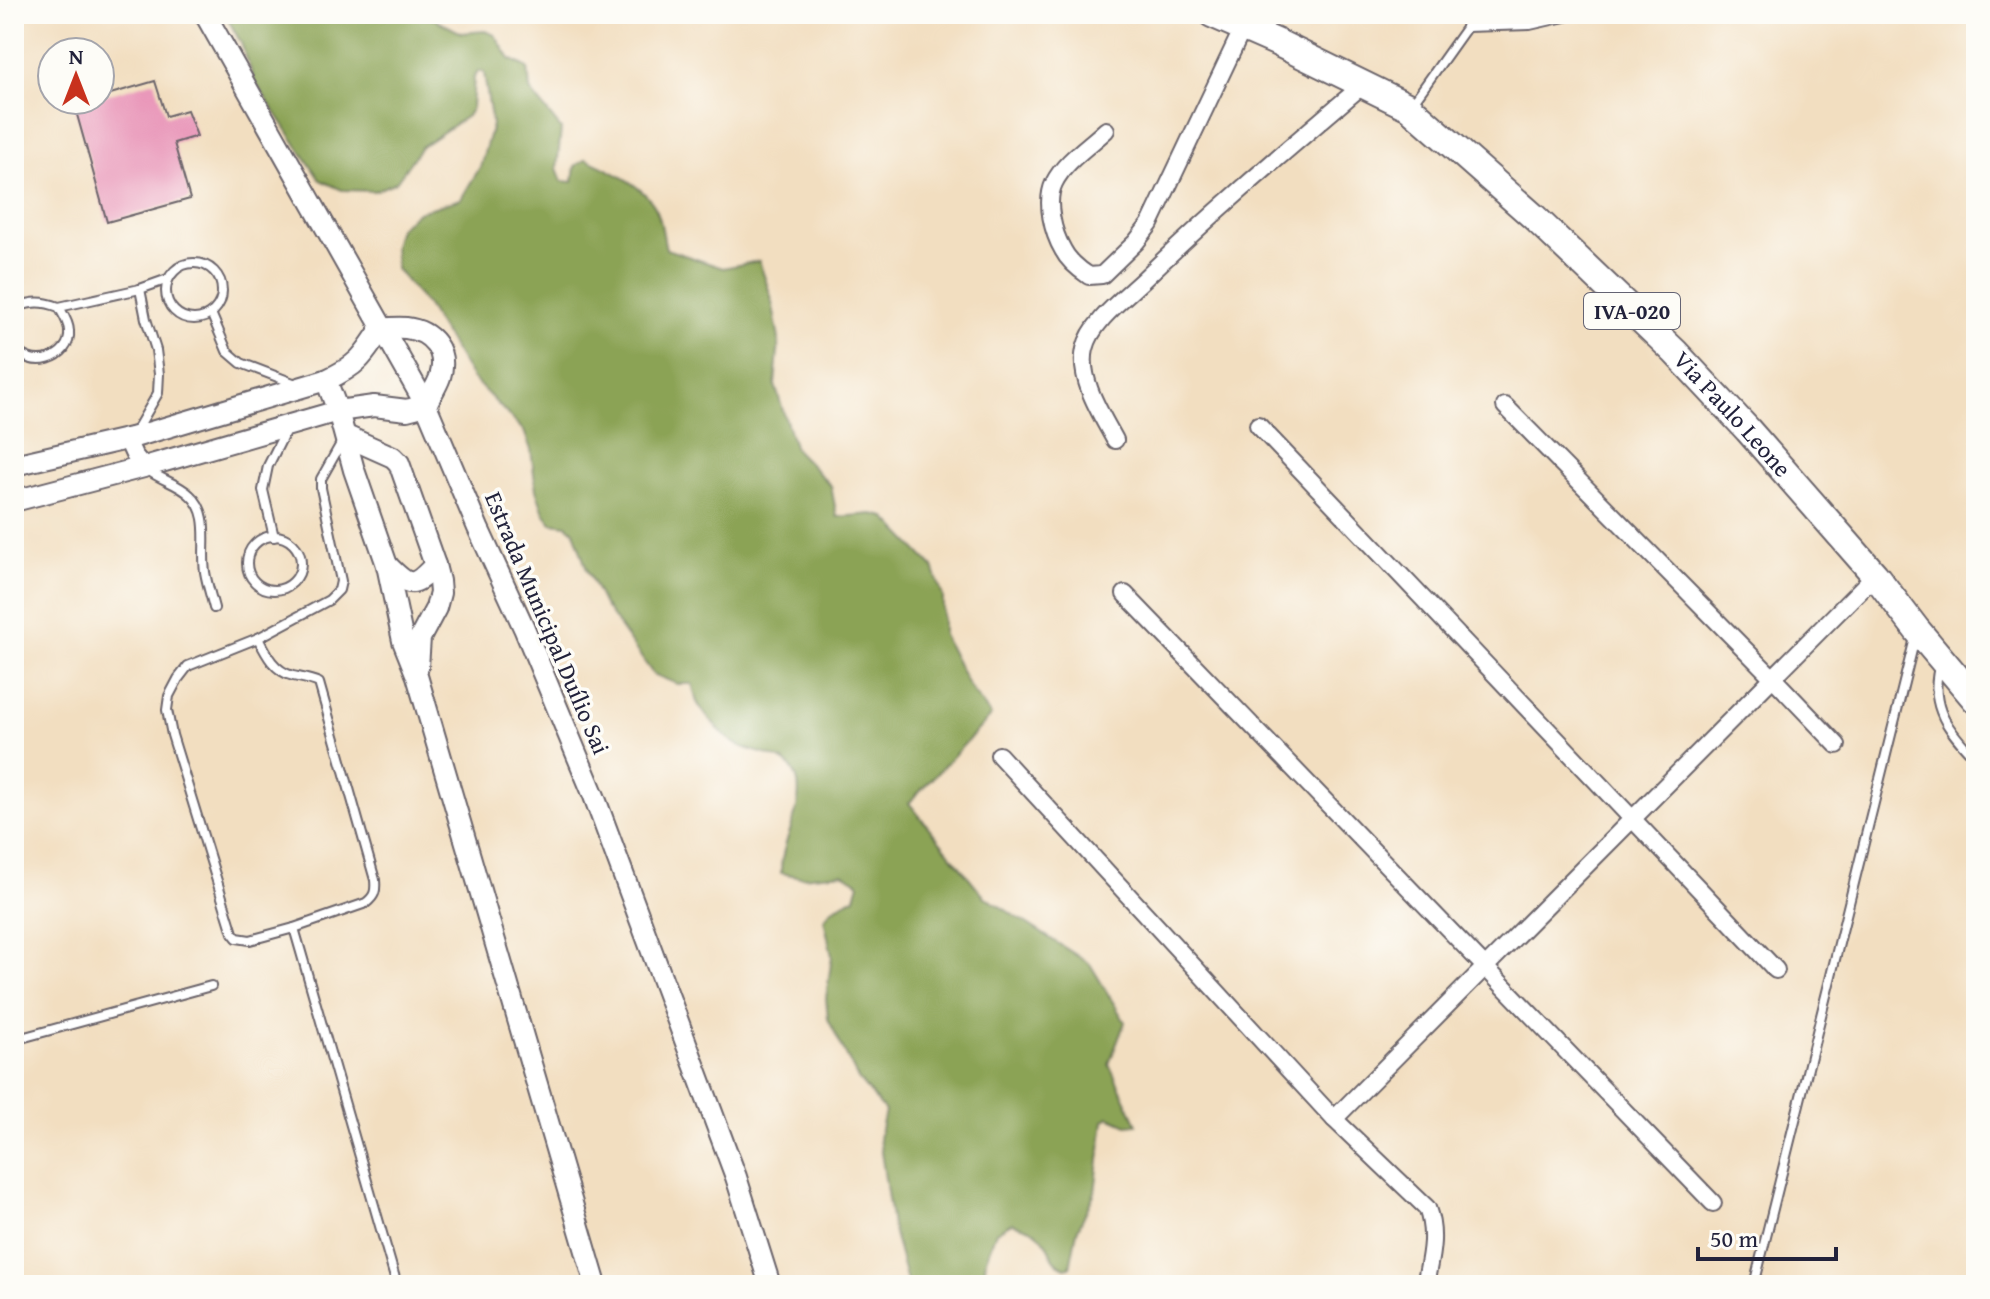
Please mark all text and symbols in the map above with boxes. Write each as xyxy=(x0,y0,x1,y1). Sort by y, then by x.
north arrow xyxy=(36,36,116,116)
text: N xyxy=(69,40,84,72)
road number: IVA-020 xyxy=(1584,293,1680,329)
street label: Via Paulo Leone xyxy=(1665,343,1800,485)
street label: Estrada Municipal Duílio Sai xyxy=(476,486,619,760)
scale bar xyxy=(1698,1211,1836,1261)
text: 50 m xyxy=(1710,1221,1758,1256)

